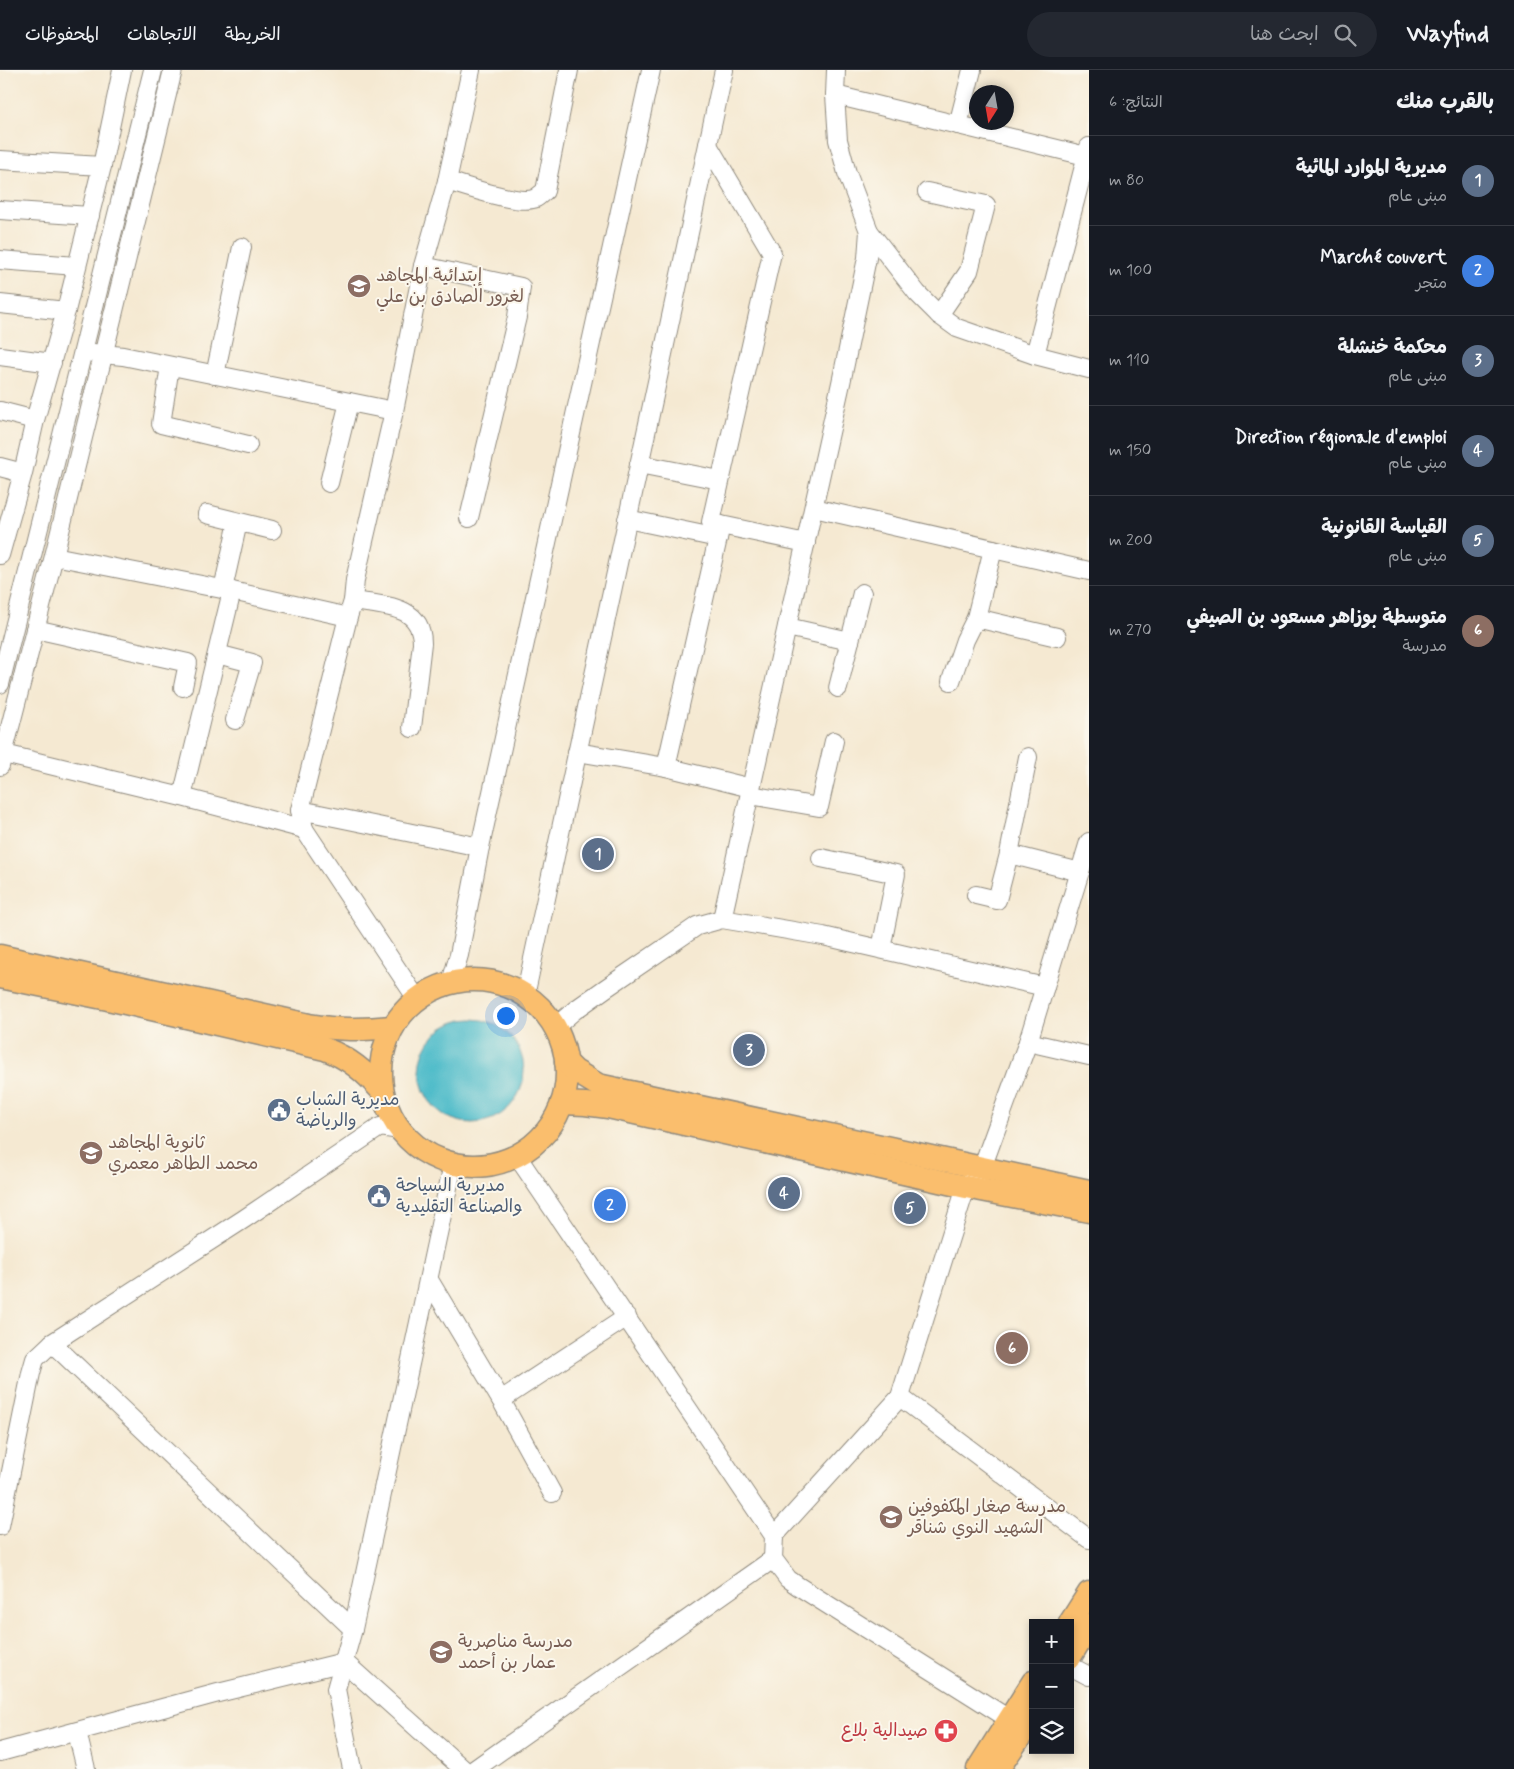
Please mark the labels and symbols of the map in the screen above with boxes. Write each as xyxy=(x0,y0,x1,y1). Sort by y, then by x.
north arrow xyxy=(969,85,1014,130)
place label: إبتدائية المجاهد لغرور الصادق بن علي xyxy=(376,264,524,312)
school or university icon: إبتدائية المجاهد لغرور الصادق بن علي xyxy=(346,273,372,299)
pin: 1 xyxy=(582,835,614,873)
your location xyxy=(493,1003,519,1029)
pin: 3 xyxy=(733,1031,765,1069)
place label: مديرية الشباب والرياضة xyxy=(296,1088,400,1133)
public building icon: مديرية الشباب والرياضة xyxy=(266,1097,292,1123)
place label: ثانوية المجاهد محمد الطاهر معمري xyxy=(108,1131,258,1176)
school or university icon: ثانوية المجاهد محمد الطاهر معمري xyxy=(78,1140,104,1166)
place label: مديرية السياحة والصناعة التقليدية xyxy=(396,1174,523,1219)
pin: 4 xyxy=(768,1174,800,1212)
public building icon: مديرية السياحة والصناعة التقليدية xyxy=(366,1183,392,1209)
pin: 2 xyxy=(594,1186,626,1224)
pin: 5 xyxy=(894,1189,926,1227)
pin: 6 xyxy=(996,1329,1028,1367)
place label: مدرسة صغار المكفوفين الشهيد النوي شناقر xyxy=(906,1495,1066,1540)
school or university icon: مدرسة صغار المكفوفين الشهيد النوي شناقر xyxy=(878,1504,904,1530)
place label: مدرسة مناصرية عمار بن أحمد xyxy=(458,1630,573,1675)
school or university icon: مدرسة مناصرية عمار بن أحمد xyxy=(428,1639,454,1665)
pharmacy icon: صيدالية بلاع xyxy=(933,1718,959,1744)
place label: صيدالية بلاع xyxy=(841,1719,928,1743)

